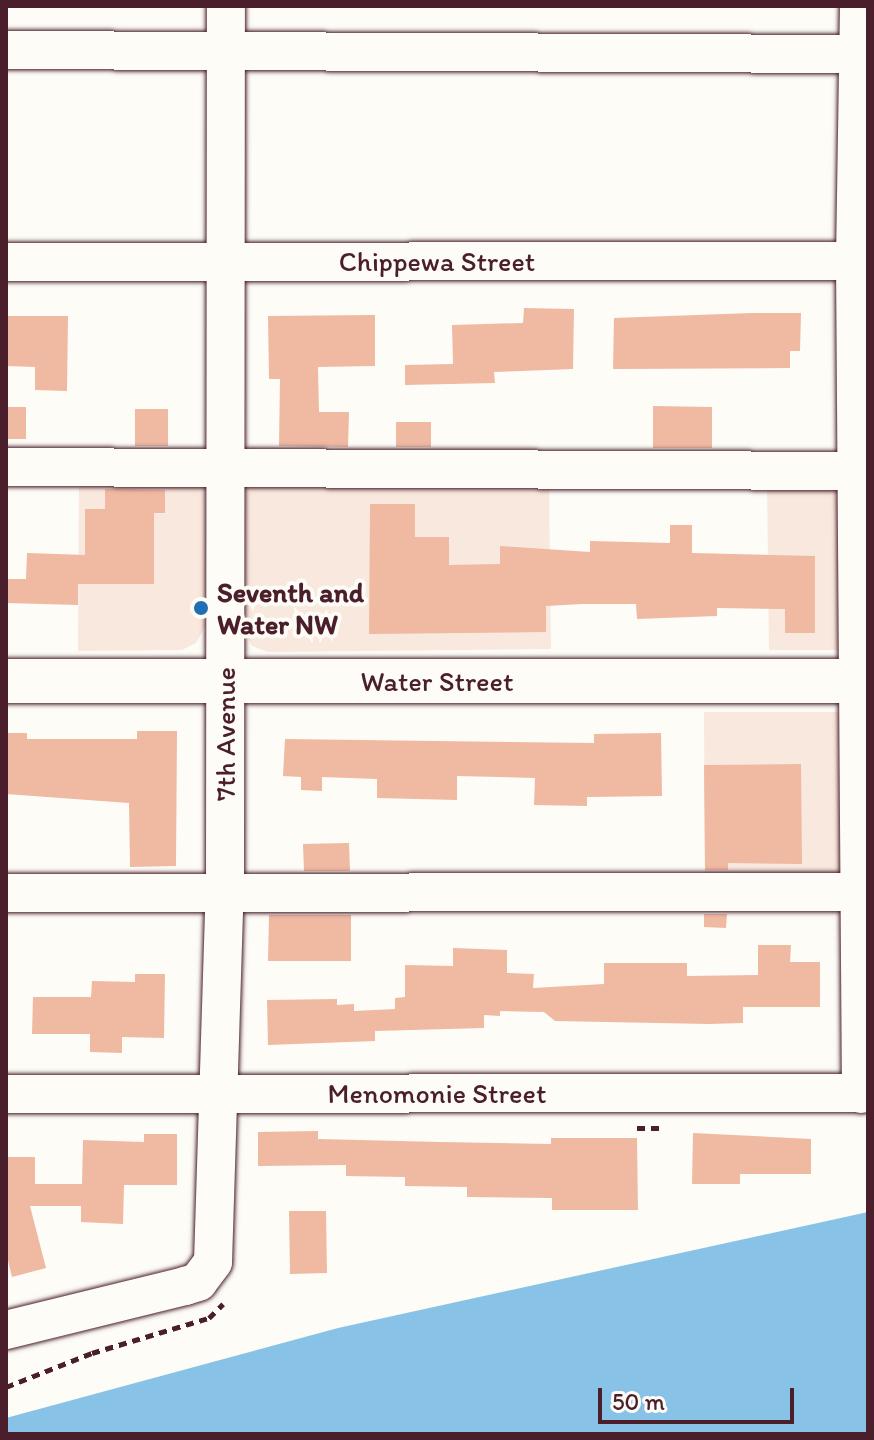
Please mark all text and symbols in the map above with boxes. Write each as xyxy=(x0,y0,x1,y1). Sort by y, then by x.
street label: Chippewa Street xyxy=(339,244,535,278)
place label: Seventh and Water NW xyxy=(217,575,365,641)
marker: Seventh and Water NW xyxy=(192,599,210,617)
street label: Water Street xyxy=(361,664,513,698)
street label: 7th Avenue xyxy=(208,668,242,800)
street label: Menomonie Street xyxy=(328,1076,546,1110)
scale bar xyxy=(602,1372,798,1422)
text: 50 m xyxy=(612,1387,665,1416)

